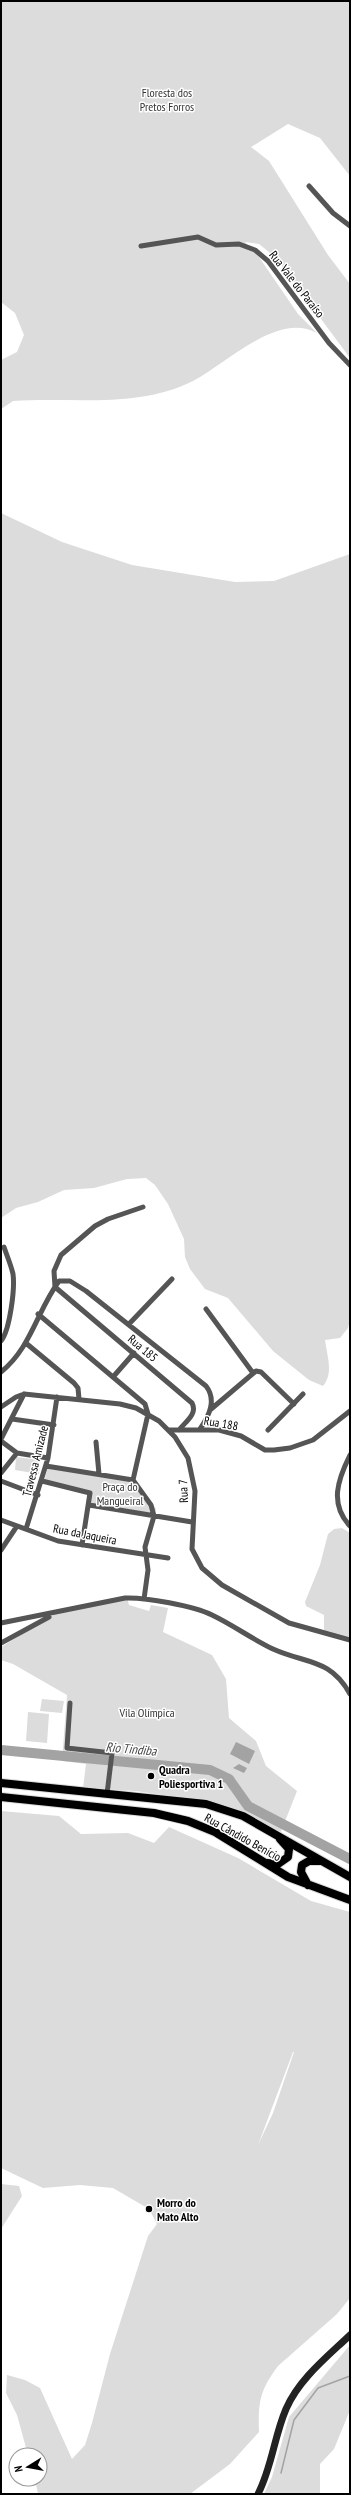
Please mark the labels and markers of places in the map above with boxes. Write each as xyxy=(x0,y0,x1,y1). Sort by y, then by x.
place label: Quadra Poliesportiva 1 xyxy=(159,1762,224,1791)
marker: Quadra Poliesportiva 1 xyxy=(146,1771,156,1781)
place label: Morro do Mato Alto xyxy=(157,2195,199,2224)
marker: Morro do Mato Alto xyxy=(144,2204,154,2214)

